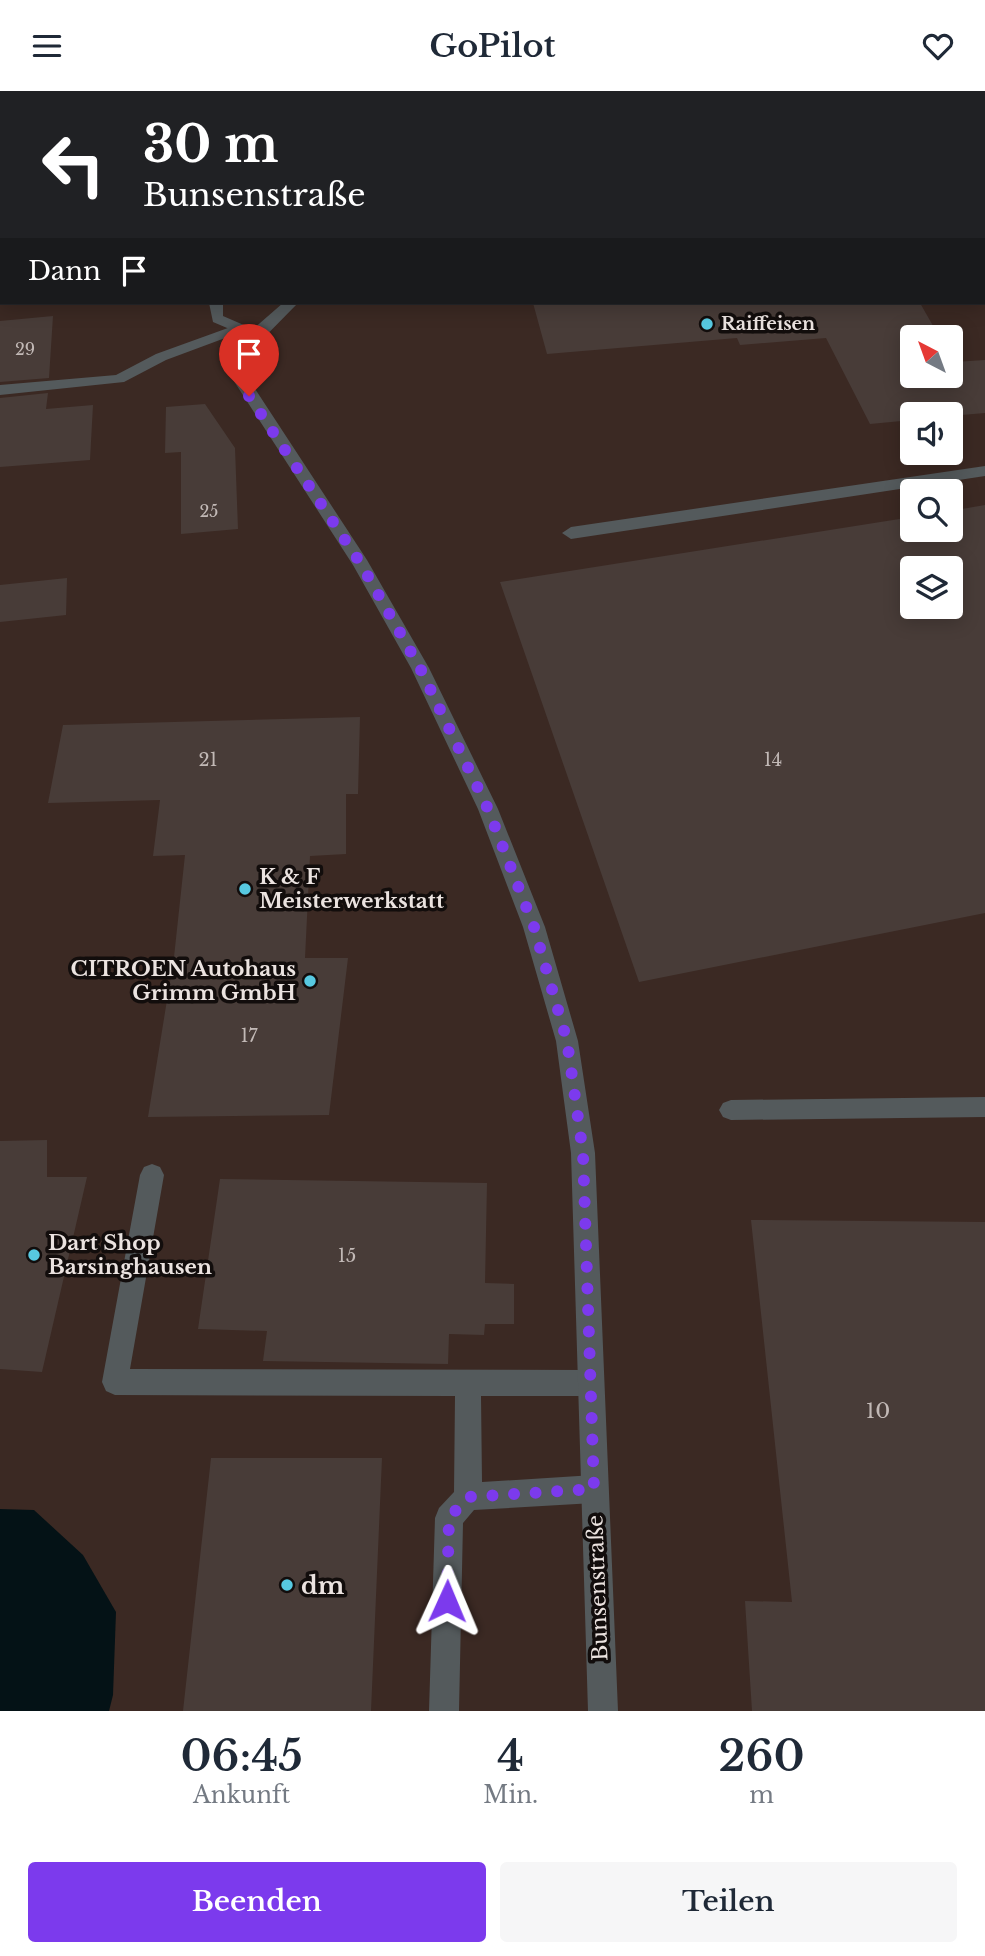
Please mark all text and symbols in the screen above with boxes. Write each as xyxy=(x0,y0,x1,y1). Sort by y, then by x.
text: GoPilot xyxy=(429,26,556,66)
icon: menu xyxy=(28,27,66,65)
icon: heart xyxy=(919,27,957,65)
text: 30 m xyxy=(143,114,278,175)
icon: left xyxy=(28,119,119,210)
text: Bunsenstraße xyxy=(143,175,366,215)
icon: arrive xyxy=(115,252,153,290)
text: Dann xyxy=(28,255,101,287)
place label: Raiffeisen xyxy=(721,313,815,335)
marker: Raiffeisen xyxy=(699,316,715,332)
pin xyxy=(219,324,279,396)
north arrow xyxy=(900,325,962,389)
map controls xyxy=(900,325,963,619)
icon: arrive xyxy=(230,335,268,373)
house number: 29 xyxy=(15,339,35,359)
button: sound xyxy=(900,402,963,465)
button: search xyxy=(900,479,963,542)
house number: 25 xyxy=(200,501,218,521)
button: layers xyxy=(900,556,963,619)
house number: 21 xyxy=(198,749,218,771)
house number: 14 xyxy=(764,749,782,771)
place label: K & F Meisterwerkstatt xyxy=(259,864,444,914)
marker: K & F Meisterwerkstatt xyxy=(237,881,253,897)
place label: CITROEN Autohaus Grimm GmbH xyxy=(71,956,296,1006)
marker: CITROEN Autohaus Grimm GmbH xyxy=(302,973,318,989)
house number: 17 xyxy=(240,1025,258,1047)
place label: Dart Shop Barsinghausen xyxy=(48,1230,212,1280)
house number: 15 xyxy=(338,1245,356,1267)
marker: Dart Shop Barsinghausen xyxy=(26,1247,42,1263)
house number: 10 xyxy=(866,1398,890,1424)
street label: Bunsenstraße xyxy=(582,1515,614,1661)
position arrow xyxy=(410,1564,484,1638)
place label: dm xyxy=(301,1571,345,1600)
marker: dm xyxy=(279,1577,295,1593)
text: 06:45 xyxy=(180,1730,303,1782)
text: 4 xyxy=(497,1730,524,1782)
text: 260 xyxy=(719,1730,805,1782)
text: Ankunft xyxy=(193,1781,290,1809)
text: Min. xyxy=(483,1781,538,1809)
text: m xyxy=(749,1781,774,1809)
button: Beenden xyxy=(28,1862,486,1942)
button: Teilen xyxy=(500,1862,957,1942)

